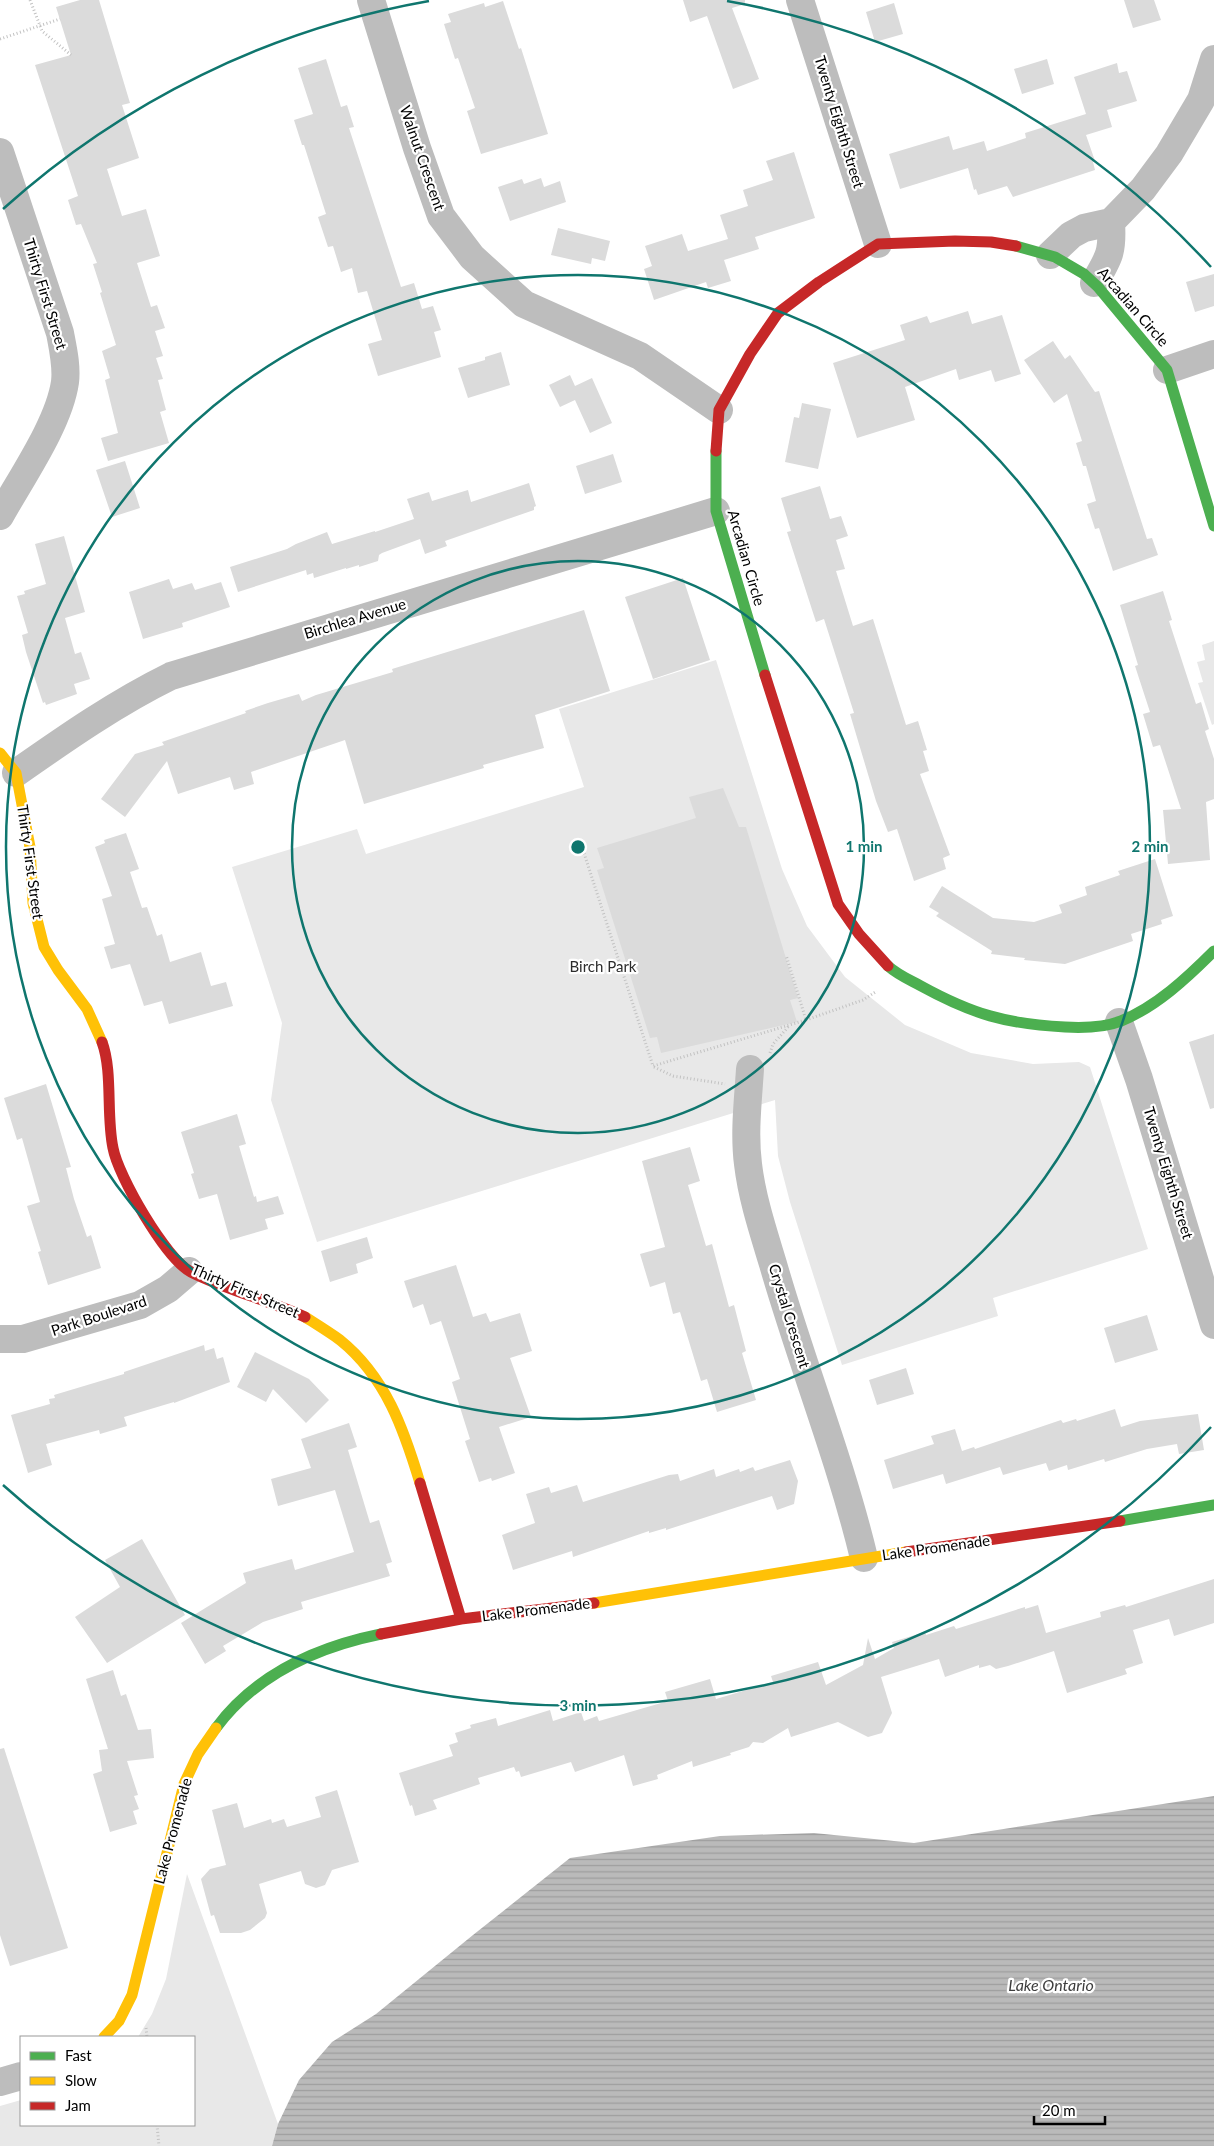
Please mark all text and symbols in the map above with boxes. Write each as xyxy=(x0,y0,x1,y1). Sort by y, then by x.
street label: Twenty Eighth Street xyxy=(811,53,869,191)
street label: Walnut Crescent xyxy=(397,103,450,213)
street label: Thirty First Street xyxy=(20,236,72,352)
street label: Arcadian Circle xyxy=(1094,263,1173,350)
street label: Arcadian Circle xyxy=(725,508,769,608)
street label: Birchlea Avenue xyxy=(302,594,408,642)
street label: Thirty First Street xyxy=(14,803,48,921)
text: 1 min xyxy=(845,837,883,855)
text: 2 min xyxy=(1131,837,1169,855)
centre of rings xyxy=(569,838,587,856)
park label: Birch Park xyxy=(570,957,637,975)
street label: Twenty Eighth Street xyxy=(1140,1104,1198,1242)
street label: Thirty First Street xyxy=(189,1259,303,1321)
street label: Crystal Crescent xyxy=(766,1261,815,1371)
street label: Park Boulevard xyxy=(49,1291,149,1339)
street label: Lake Promenade xyxy=(881,1530,991,1564)
street label: Lake Promenade xyxy=(481,1593,591,1625)
text: 3 min xyxy=(559,1696,597,1714)
street label: Lake Promenade xyxy=(149,1776,195,1886)
water label: Lake Ontario xyxy=(1008,1975,1094,1994)
legend xyxy=(20,2036,195,2126)
text: Fast xyxy=(65,2046,92,2064)
text: Slow xyxy=(65,2071,97,2089)
scale bar xyxy=(1034,2094,1105,2126)
text: Jam xyxy=(65,2096,91,2114)
text: 20 m xyxy=(1042,2101,1076,2119)

